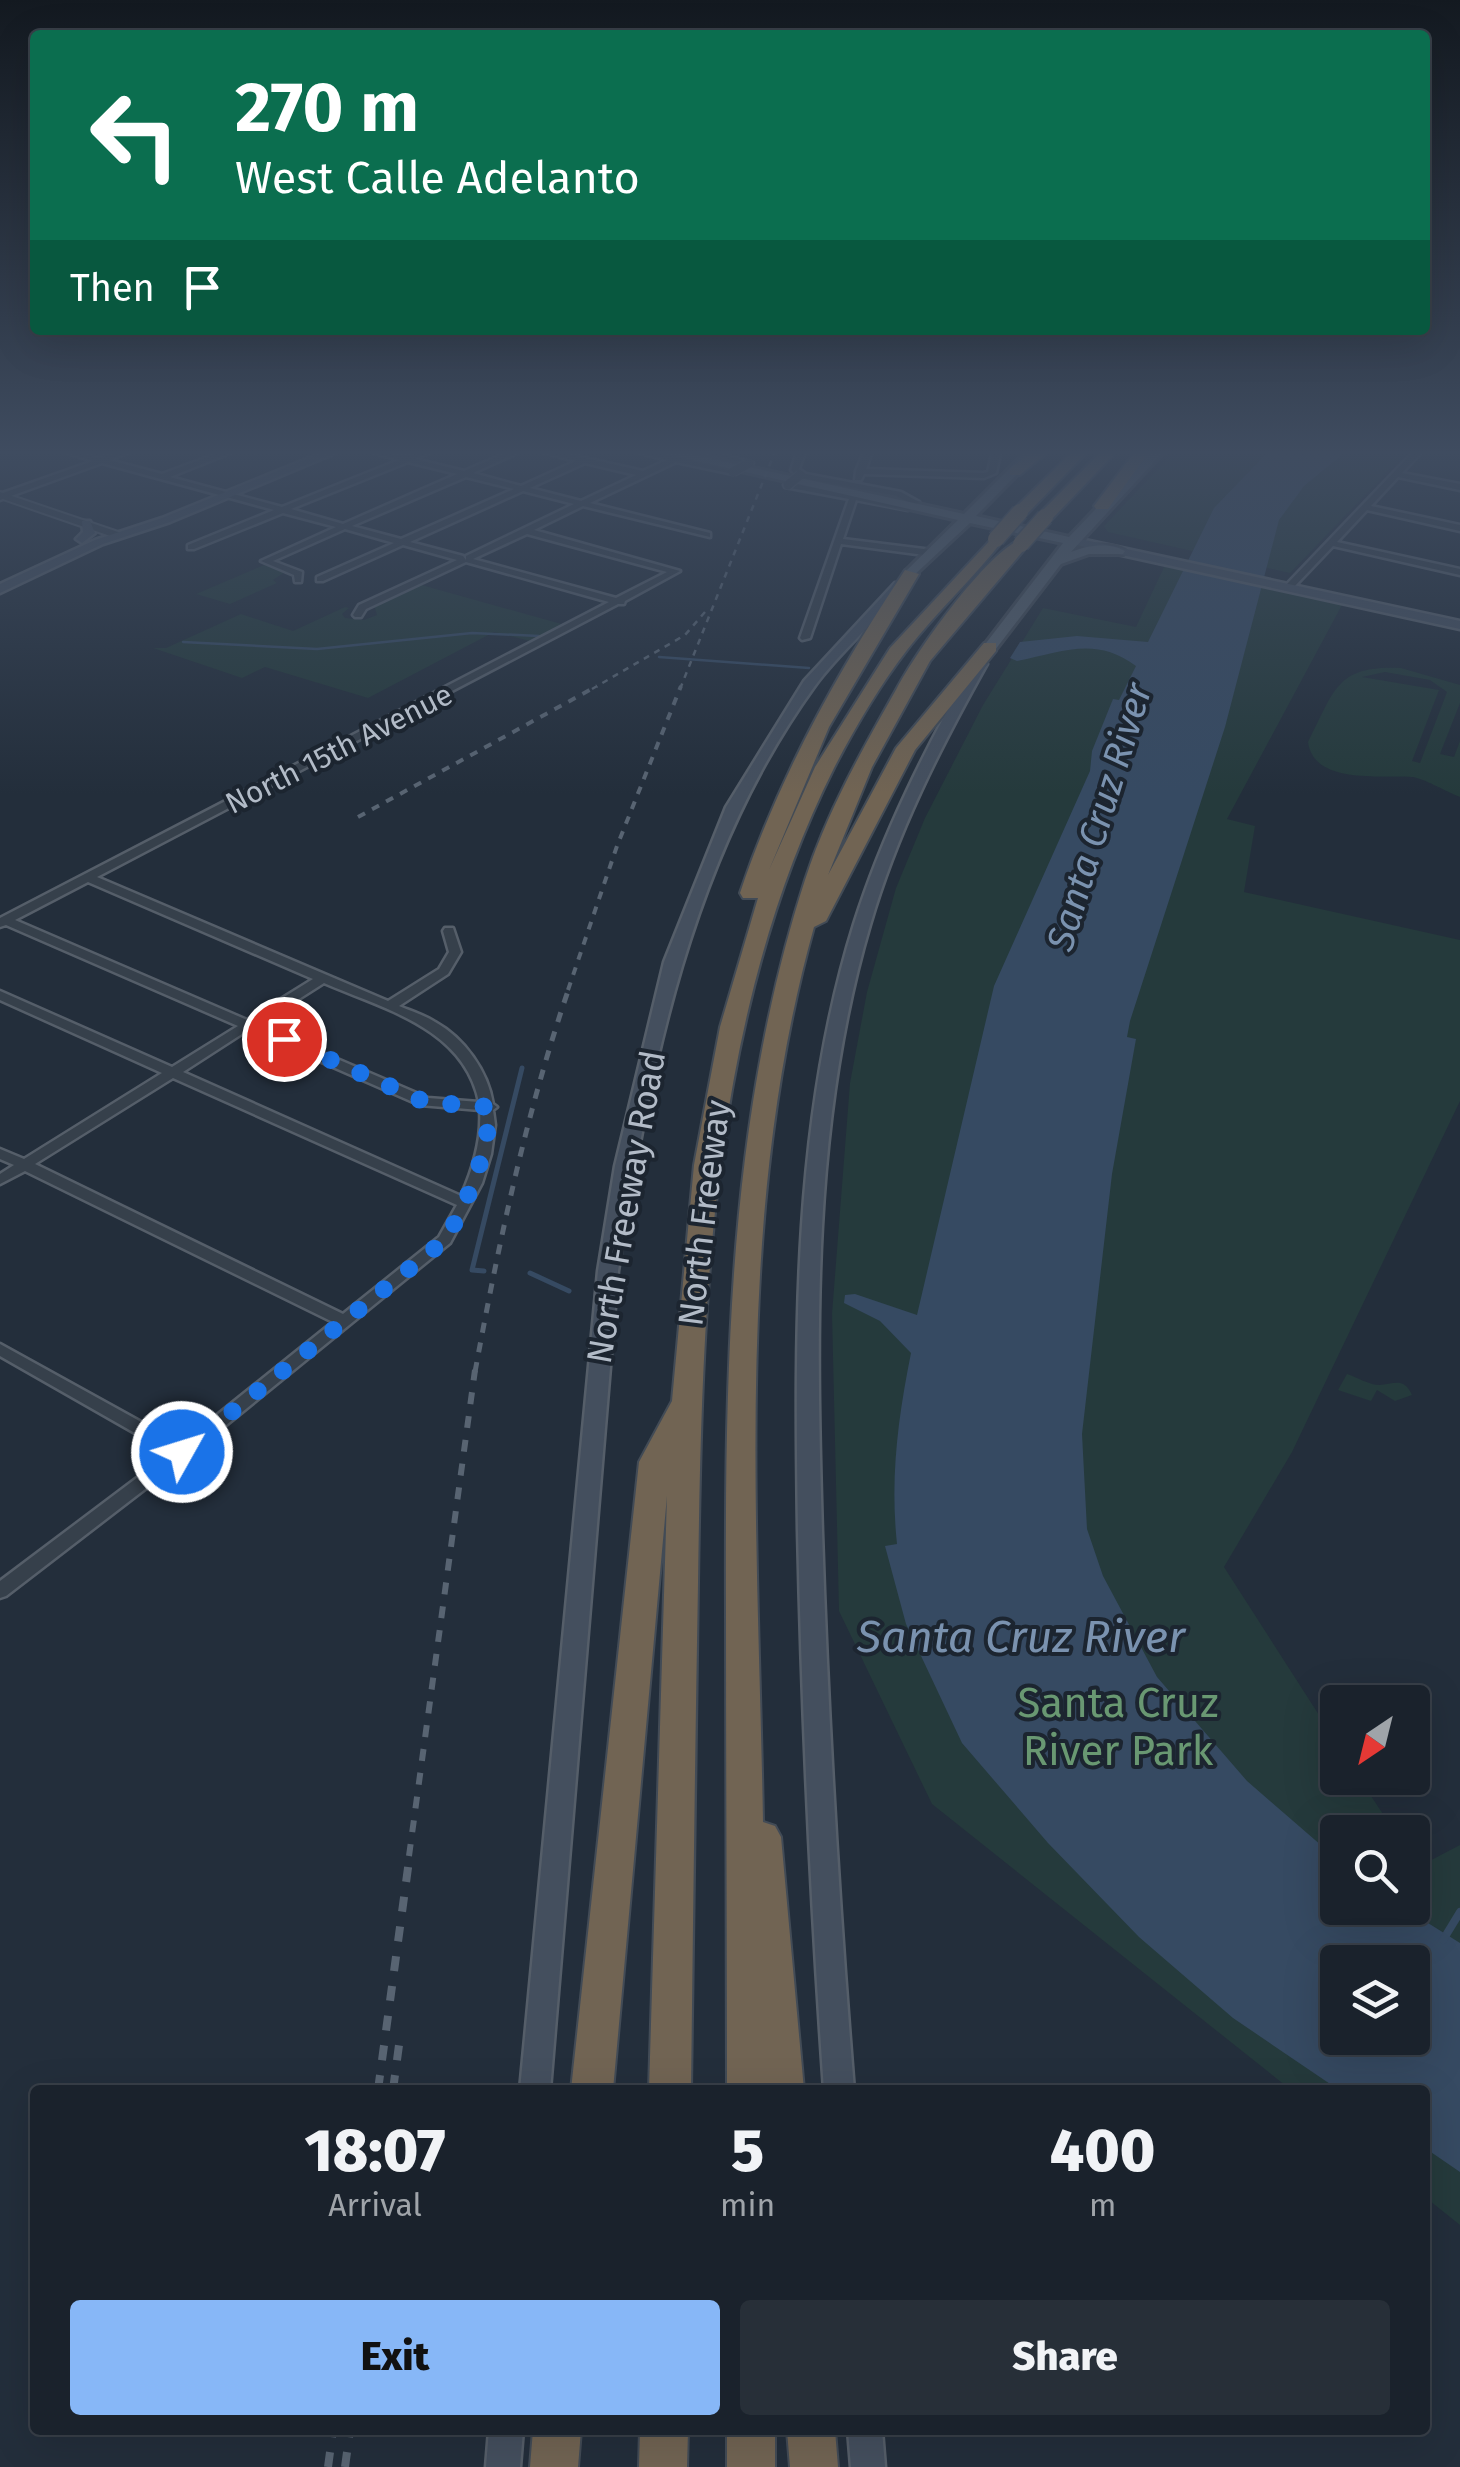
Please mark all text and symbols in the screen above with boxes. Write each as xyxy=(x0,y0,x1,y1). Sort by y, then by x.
text: 270 m xyxy=(235,66,419,150)
icon: left xyxy=(70,70,200,200)
text: West Calle Adelanto xyxy=(235,151,640,205)
icon: arrive xyxy=(175,260,230,315)
text: Then xyxy=(70,265,155,311)
street label: North 15th Avenue xyxy=(220,676,458,822)
water label: Santa Cruz River xyxy=(1036,676,1162,957)
pin xyxy=(242,997,327,1082)
icon: arrive xyxy=(257,1012,312,1067)
street label: North Freeway Road xyxy=(578,1047,674,1367)
street label: North Freeway xyxy=(669,1098,739,1328)
position arrow xyxy=(130,1400,234,1504)
water label: Santa Cruz River xyxy=(856,1610,1187,1664)
park label: Santa Cruz River Park xyxy=(1017,1678,1219,1776)
north arrow xyxy=(1320,1685,1430,1795)
map controls xyxy=(1320,1685,1430,2055)
button: search xyxy=(1320,1815,1430,1925)
button: layers xyxy=(1320,1945,1430,2055)
text: 18:07 xyxy=(304,2115,446,2187)
text: 5 xyxy=(731,2115,764,2187)
text: 400 xyxy=(1050,2115,1156,2187)
text: Arrival xyxy=(328,2186,422,2224)
text: min xyxy=(720,2186,775,2224)
text: m xyxy=(1089,2186,1116,2224)
button: Exit xyxy=(70,2300,720,2415)
button: Share xyxy=(740,2300,1390,2415)

